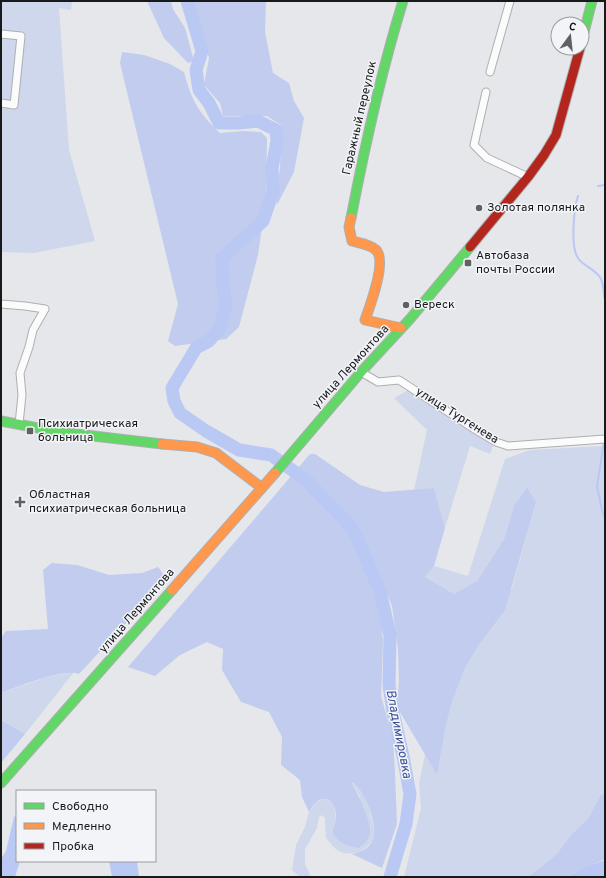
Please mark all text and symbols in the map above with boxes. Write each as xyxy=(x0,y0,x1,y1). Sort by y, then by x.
north arrow xyxy=(550,16,590,56)
text: С xyxy=(567,20,578,35)
street label: Гаражный переулок xyxy=(339,59,381,177)
place label: Золотая полянка xyxy=(487,200,585,216)
marker: Золотая полянка xyxy=(474,203,484,213)
place label: Автобаза почты России xyxy=(476,248,555,278)
marker: Автобаза почты России xyxy=(463,258,473,268)
place label: Вереск xyxy=(414,297,455,313)
marker: Вереск xyxy=(401,300,411,310)
street label: улица Лермонтова xyxy=(309,322,393,412)
street label: улица Тургенева xyxy=(412,384,502,448)
place label: Психиатрическая больница xyxy=(38,416,138,446)
marker: Психиатрическая больница xyxy=(25,426,35,436)
place label: Областная психиатрическая больница xyxy=(29,487,186,517)
marker: Областная психиатрическая больница xyxy=(14,496,26,508)
street label: улица Лермонтова xyxy=(96,565,178,657)
water label: Владимировка xyxy=(382,688,414,780)
legend xyxy=(16,790,156,862)
text: Свободно xyxy=(52,799,109,815)
text: Медленно xyxy=(52,819,112,835)
text: Пробка xyxy=(52,839,94,855)

